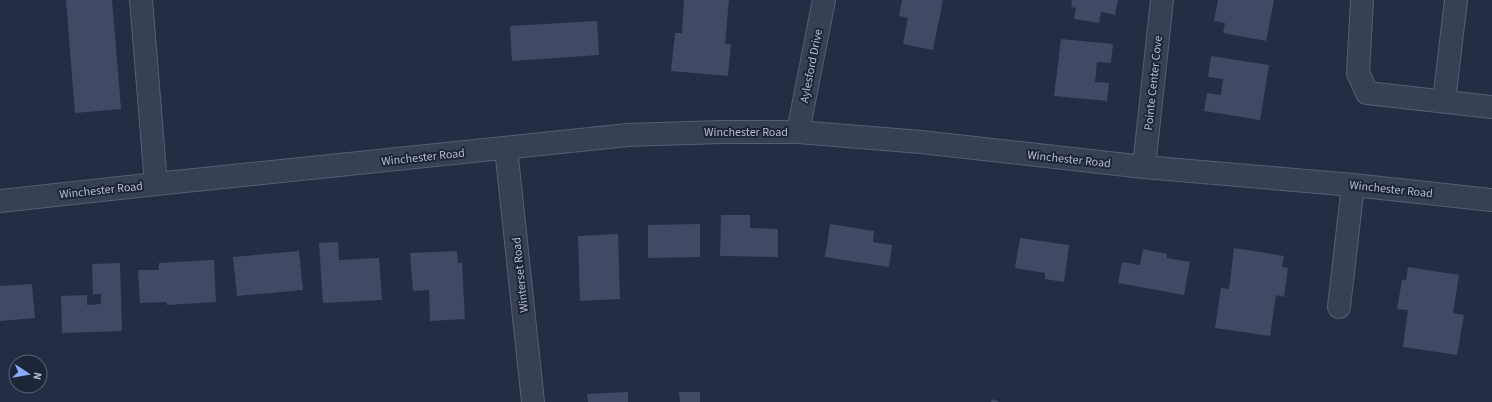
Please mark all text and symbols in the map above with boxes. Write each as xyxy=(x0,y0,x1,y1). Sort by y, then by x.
street label: Aylesford Drive xyxy=(796,28,827,105)
street label: Pointe Center Cove xyxy=(1140,35,1167,131)
street label: Winchester Road xyxy=(704,124,788,141)
street label: Winchester Road xyxy=(380,145,466,170)
street label: Winchester Road xyxy=(1026,147,1112,172)
street label: Winchester Road xyxy=(1348,177,1434,202)
street label: Winchester Road xyxy=(58,178,144,203)
street label: Winterset Road xyxy=(508,236,533,314)
north arrow xyxy=(8,354,48,394)
text: N xyxy=(29,371,45,381)

